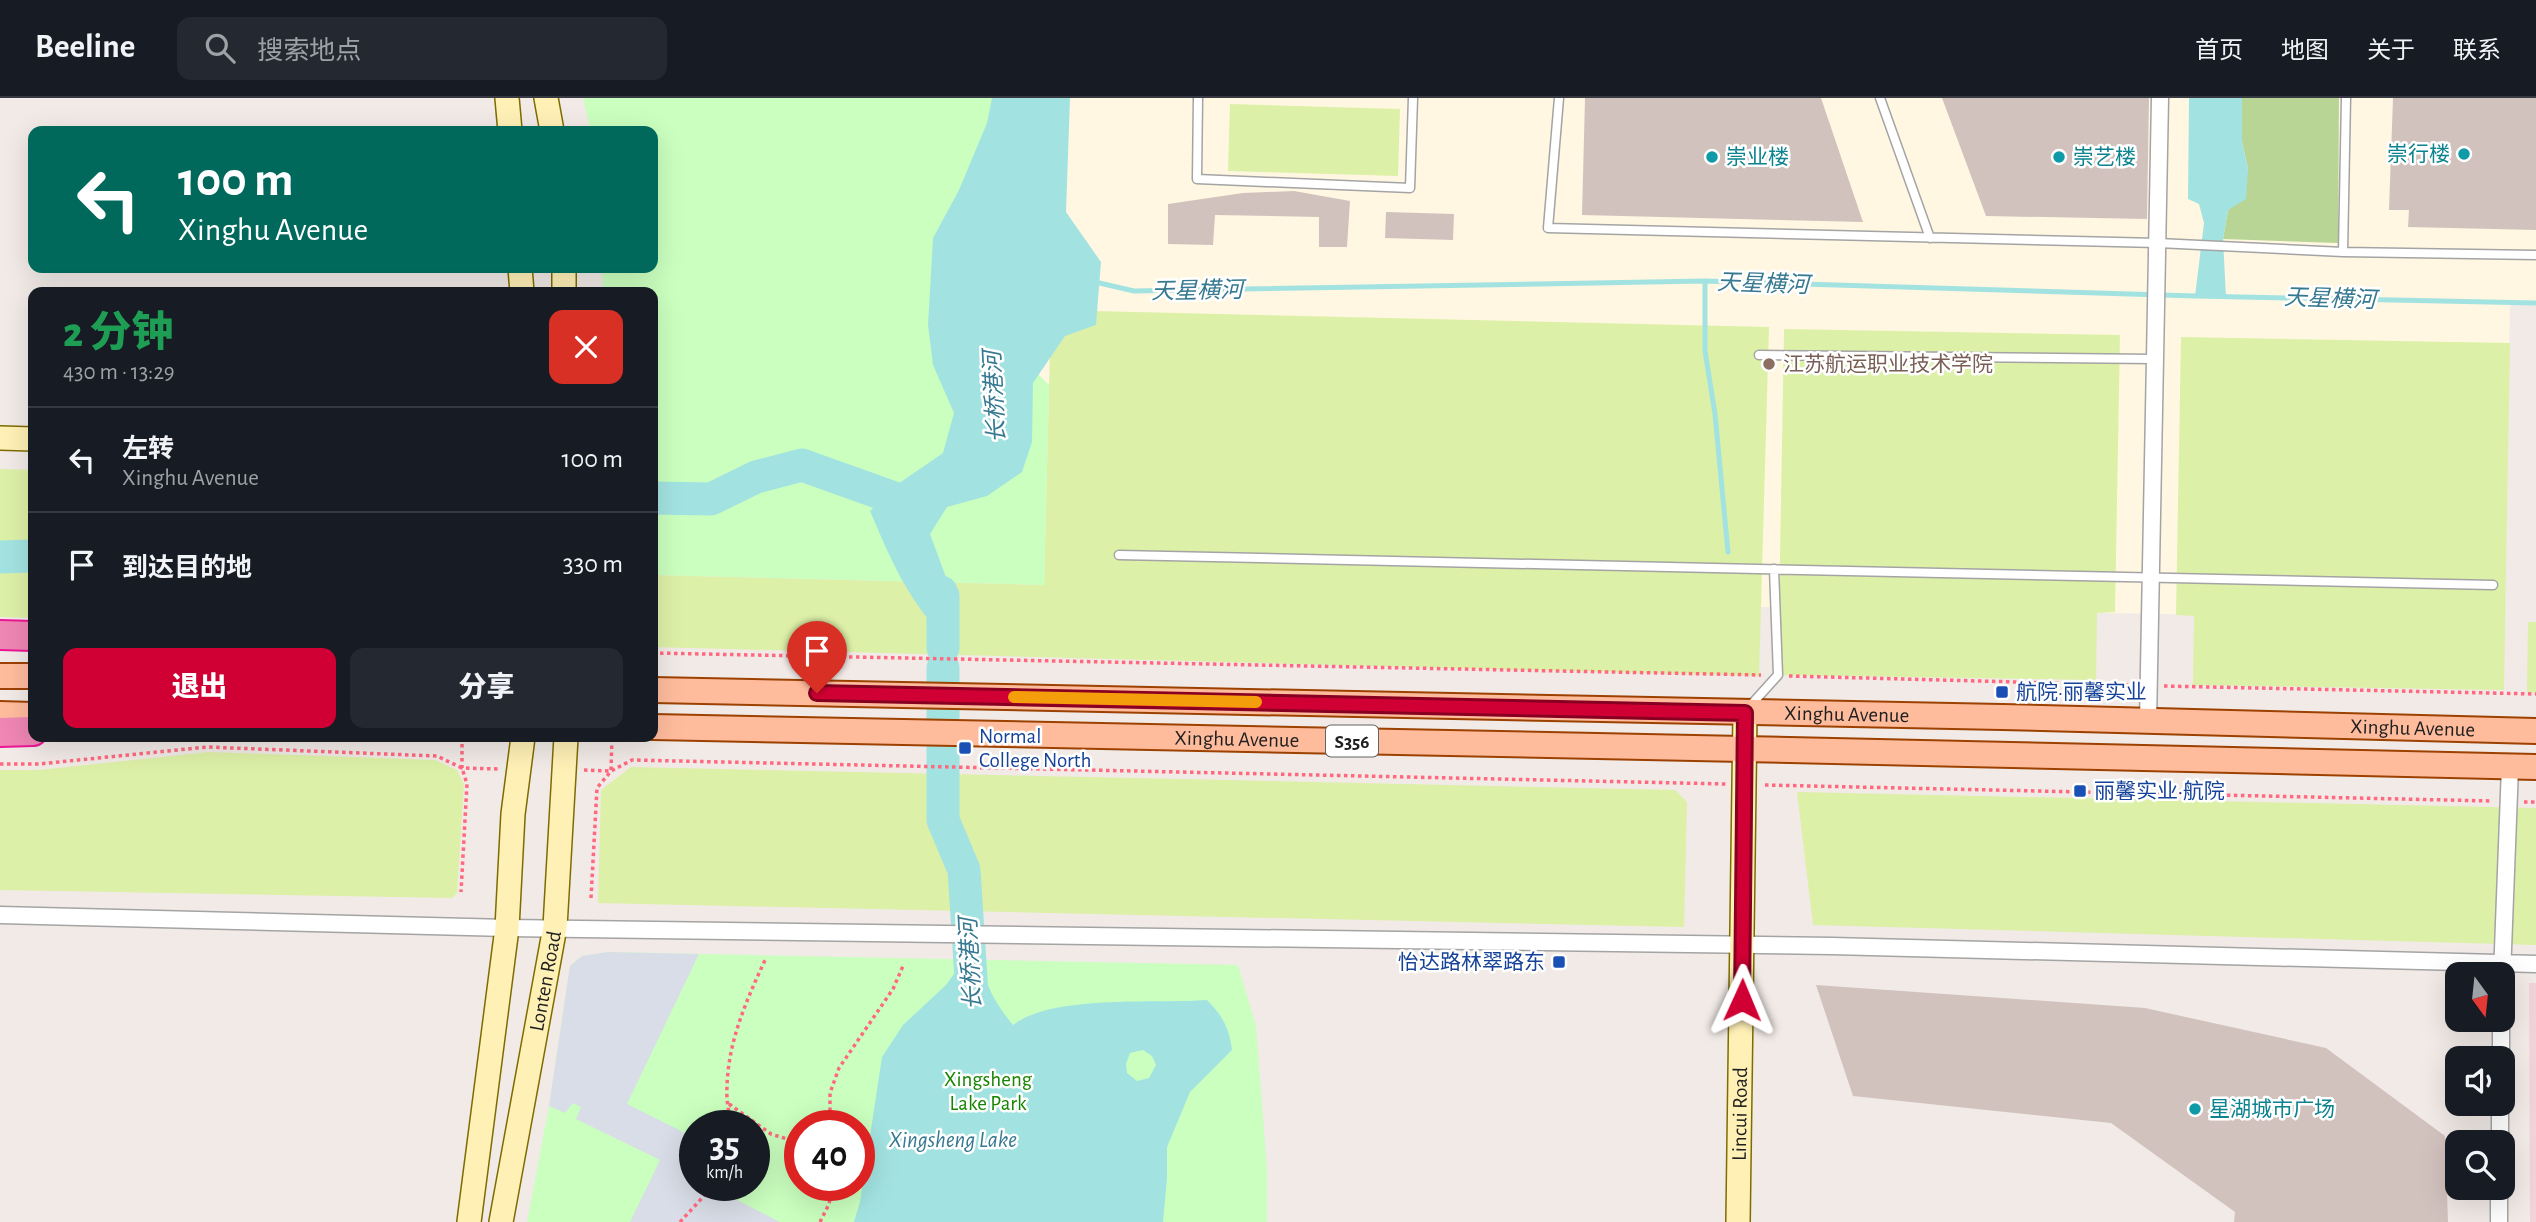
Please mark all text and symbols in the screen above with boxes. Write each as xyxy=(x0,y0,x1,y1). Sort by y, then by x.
search box xyxy=(177,17,667,80)
icon: search xyxy=(201,29,239,67)
text: Beeline xyxy=(35,31,135,64)
text: 搜索地点 xyxy=(257,38,361,64)
text: 首页 xyxy=(2195,39,2243,63)
text: 地图 xyxy=(2281,39,2329,63)
text: 关于 xyxy=(2367,39,2415,63)
text: 联系 xyxy=(2453,39,2501,63)
place label: 崇行楼 xyxy=(2387,143,2450,165)
place label: 崇业楼 xyxy=(1726,146,1789,168)
place label: 崇艺楼 xyxy=(2073,146,2136,168)
marker: 崇行楼 xyxy=(2456,146,2472,162)
marker: 崇业楼 xyxy=(1704,149,1720,165)
marker: 崇艺楼 xyxy=(2051,149,2067,165)
icon: left xyxy=(63,154,154,245)
text: 100 m xyxy=(178,156,294,205)
text: Xinghu Avenue xyxy=(178,214,368,246)
water label: 天星横河 xyxy=(1717,269,1813,298)
water label: 天星横河 xyxy=(1151,277,1247,304)
water label: 天星横河 xyxy=(2284,284,2380,313)
button: close xyxy=(549,310,623,384)
text: 2 分钟 xyxy=(63,312,173,354)
water label: 长桥港河 xyxy=(979,346,1009,444)
place label: 江苏航运职业技术学院 xyxy=(1783,353,1993,375)
marker: 江苏航运职业技术学院 xyxy=(1761,356,1777,372)
text: 430 m · 13:29 xyxy=(63,361,175,384)
text: 左转 xyxy=(122,436,174,462)
icon: left xyxy=(63,441,101,479)
text: 100 m xyxy=(562,446,623,472)
text: Xinghu Avenue xyxy=(122,467,259,490)
icon: arrive xyxy=(63,546,101,584)
text: 330 m xyxy=(563,551,623,577)
text: 到达目的地 xyxy=(122,555,252,581)
pin xyxy=(787,621,847,693)
icon: arrive xyxy=(798,632,836,670)
button: 退出 xyxy=(63,648,336,728)
button: 分享 xyxy=(350,648,623,728)
place label: 航院·丽馨实业 xyxy=(2016,681,2147,703)
marker: 航院·丽馨实业 xyxy=(1994,684,2010,700)
street label: Xinghu Avenue xyxy=(1784,703,1909,726)
street label: Xinghu Avenue xyxy=(2350,716,2475,740)
place label: Normal College North xyxy=(979,726,1091,771)
road number: S356 xyxy=(1326,726,1378,756)
street label: Xinghu Avenue xyxy=(1174,728,1300,751)
marker: Normal College North xyxy=(957,740,973,756)
place label: 丽馨实业·航院 xyxy=(2094,780,2225,802)
marker: 丽馨实业·航院 xyxy=(2072,783,2088,799)
water label: 长桥港河 xyxy=(955,913,985,1011)
street label: Lonten Road xyxy=(526,929,565,1033)
place label: 怡达路林翠路东 xyxy=(1398,951,1545,973)
marker: 怡达路林翠路东 xyxy=(1551,954,1567,970)
north arrow xyxy=(2445,962,2515,1032)
map controls xyxy=(2445,962,2515,1200)
position arrow xyxy=(1705,963,1779,1037)
button: sound xyxy=(2445,1046,2515,1116)
street label: Lincui Road xyxy=(1729,1067,1751,1161)
park label: Xingsheng Lake Park xyxy=(944,1069,1033,1114)
place label: 星湖城市广场 xyxy=(2209,1098,2335,1120)
marker: 星湖城市广场 xyxy=(2187,1101,2203,1117)
speed limit sign: 40 xyxy=(784,1110,875,1201)
text: 35 xyxy=(709,1129,740,1164)
water label: Xingsheng Lake xyxy=(888,1129,1017,1152)
button: search xyxy=(2445,1130,2515,1200)
text: km/h xyxy=(706,1164,743,1182)

